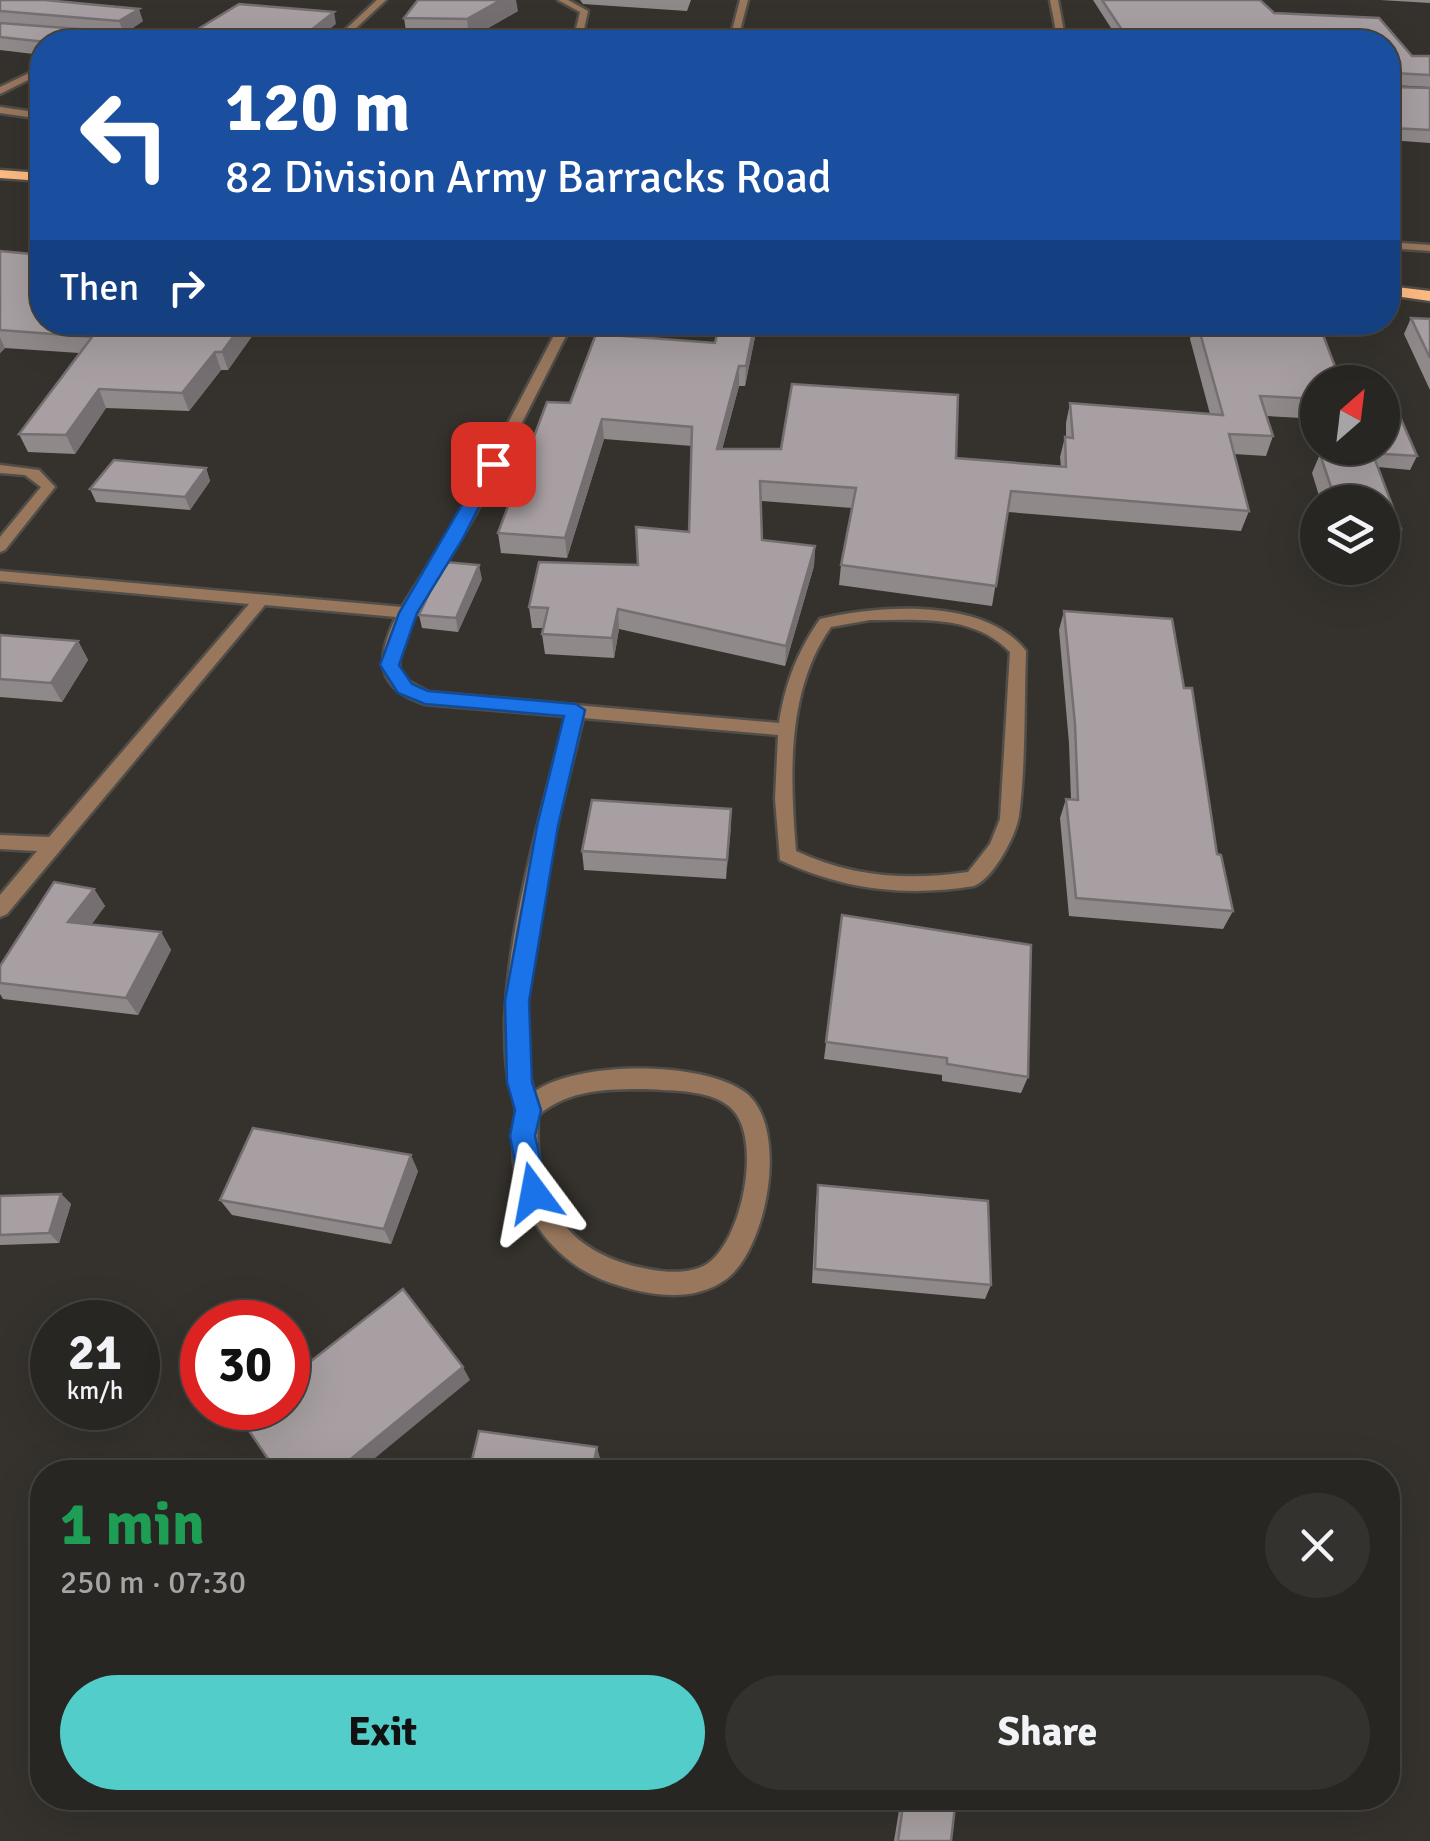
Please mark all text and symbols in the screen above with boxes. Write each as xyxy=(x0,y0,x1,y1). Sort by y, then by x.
text: 120 m xyxy=(225,64,410,150)
icon: left xyxy=(60,70,190,200)
text: 82 Division Army Barracks Road xyxy=(225,150,832,205)
icon: right xyxy=(159,260,214,315)
text: Then xyxy=(60,264,139,311)
north arrow xyxy=(1300,365,1400,465)
map controls xyxy=(1300,365,1400,585)
pin xyxy=(451,422,536,507)
icon: arrive xyxy=(466,437,521,492)
button: layers xyxy=(1300,485,1400,585)
position arrow xyxy=(482,1141,586,1245)
speed limit sign: 30 xyxy=(180,1300,310,1430)
text: 21 xyxy=(68,1322,122,1384)
text: km/h xyxy=(67,1375,123,1406)
text: 1 min xyxy=(60,1488,205,1562)
button: close xyxy=(1265,1493,1370,1598)
text: 250 m · 07:30 xyxy=(60,1563,246,1602)
button: Exit xyxy=(60,1675,705,1790)
button: Share xyxy=(725,1675,1370,1790)

